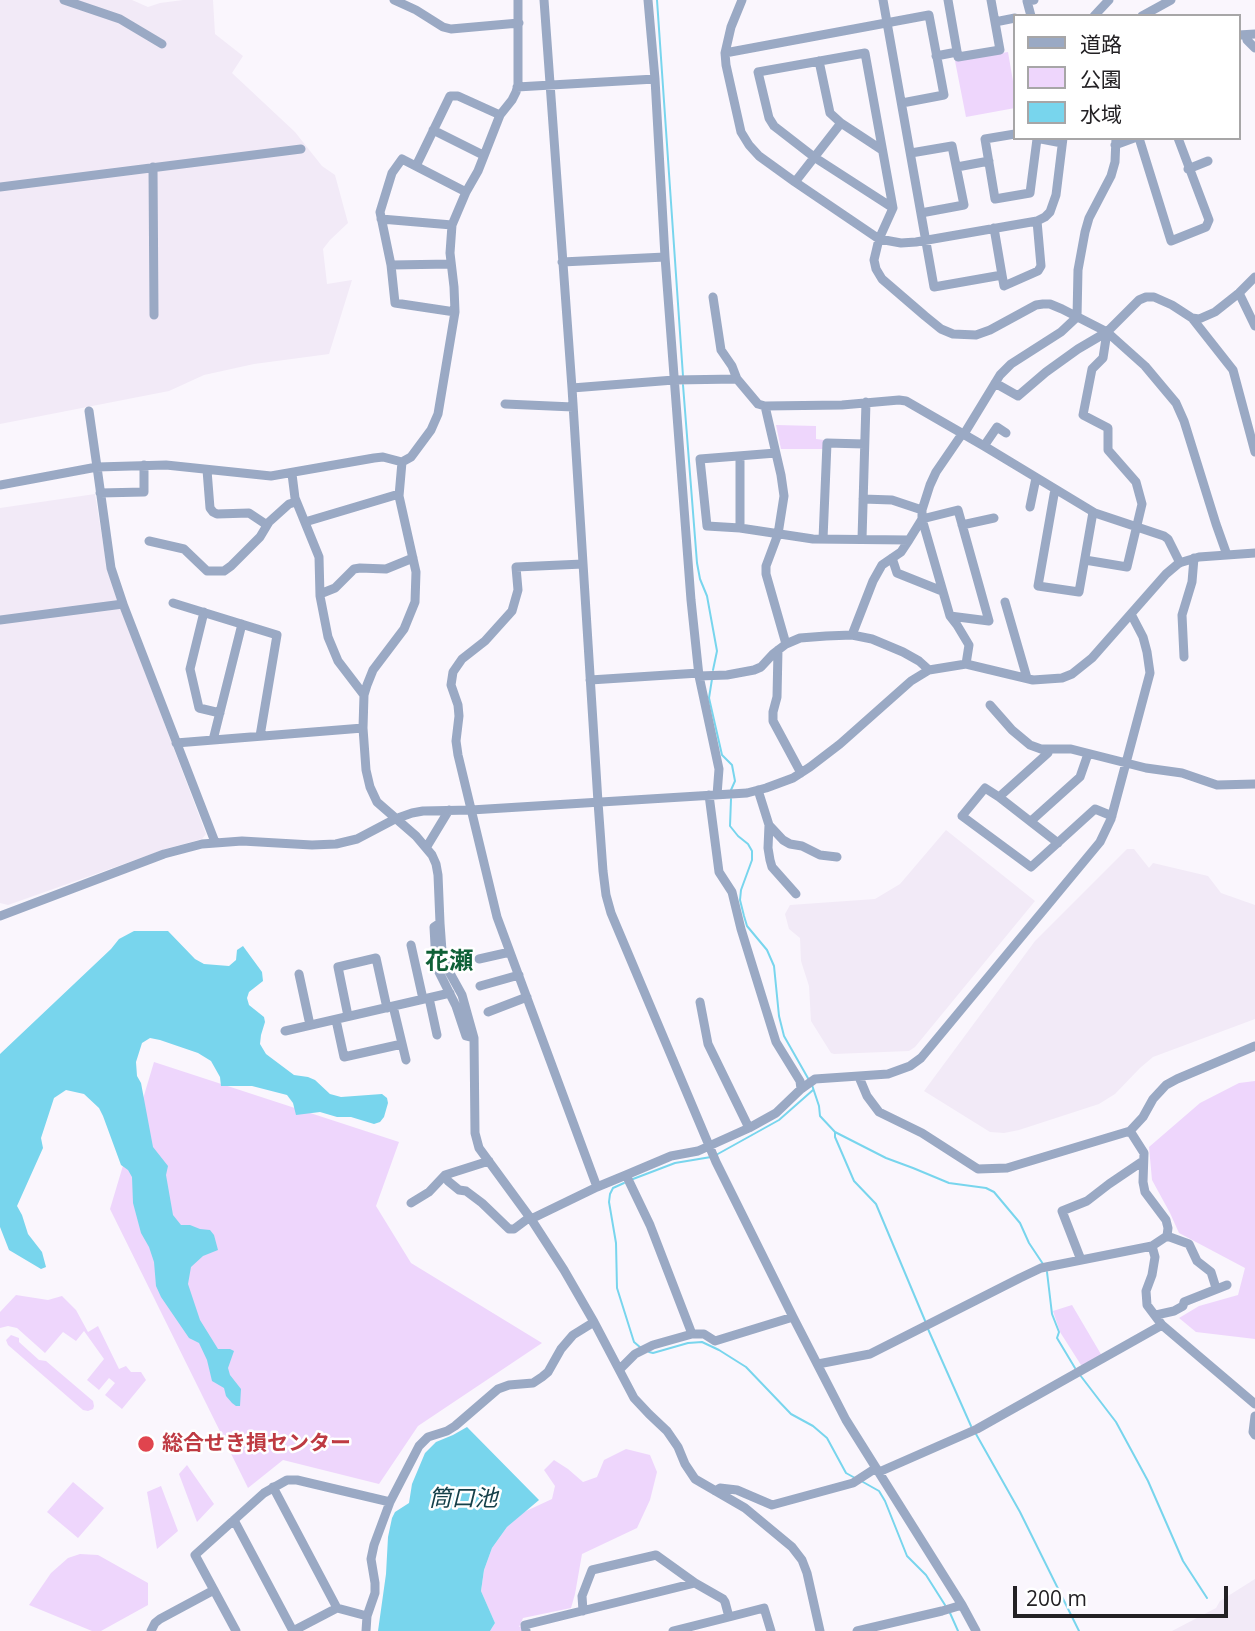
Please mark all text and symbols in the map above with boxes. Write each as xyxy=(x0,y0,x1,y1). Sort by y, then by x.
legend xyxy=(1014,14,1241,140)
text: 道路 xyxy=(1080,30,1122,58)
text: 公園 xyxy=(1080,65,1122,93)
text: 水域 xyxy=(1080,100,1122,128)
district label: 花瀬 xyxy=(425,948,473,976)
place label: 総合せき損センター xyxy=(162,1431,351,1457)
marker: 総合せき損センター xyxy=(136,1434,156,1454)
water label: 筒口池 xyxy=(429,1485,497,1513)
scale bar xyxy=(1017,1572,1232,1616)
text: 200 m xyxy=(1026,1584,1087,1612)

